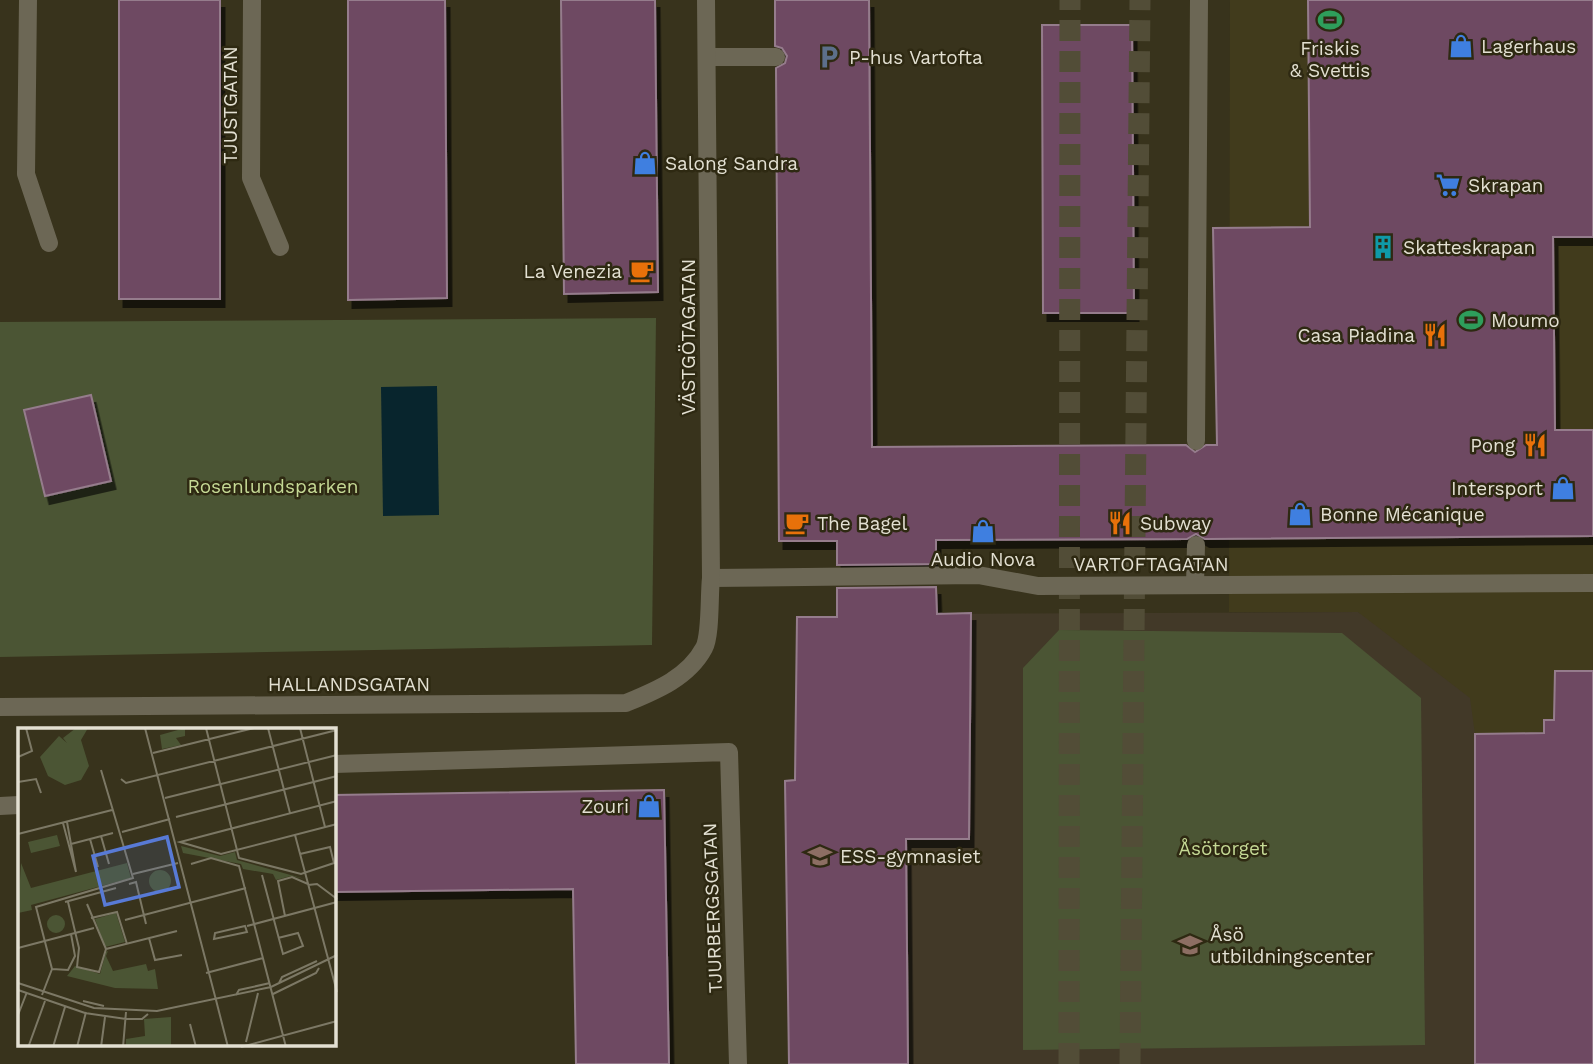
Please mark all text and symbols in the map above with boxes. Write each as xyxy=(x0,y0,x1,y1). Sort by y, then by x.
sports icon: Friskis & Svettis xyxy=(1316,6,1344,34)
shop icon: Lagerhaus xyxy=(1447,32,1475,60)
place label: Lagerhaus xyxy=(1481,35,1576,58)
place label: Friskis & Svettis xyxy=(1290,37,1370,82)
parking icon: P-hus Vartofta xyxy=(815,43,843,71)
street label: TJUSTGATAN xyxy=(219,46,242,164)
place label: P-hus Vartofta xyxy=(849,46,983,69)
shop icon: Salong Sandra xyxy=(631,149,659,177)
place label: Salong Sandra xyxy=(665,152,798,175)
supermarket icon: Skrapan xyxy=(1434,171,1462,199)
place label: Skrapan xyxy=(1468,174,1544,197)
building icon: Skatteskrapan xyxy=(1369,233,1397,261)
place label: Skatteskrapan xyxy=(1403,236,1535,259)
cafe icon: La Venezia xyxy=(628,257,656,285)
street label: VÄSTGÖTAGATAN xyxy=(677,259,700,415)
place label: La Venezia xyxy=(523,260,622,283)
sports icon: Moumo xyxy=(1457,306,1485,334)
place label: Moumo xyxy=(1491,309,1560,332)
restaurant icon: Casa Piadina xyxy=(1421,321,1449,349)
place label: Casa Piadina xyxy=(1298,324,1415,347)
restaurant icon: Pong xyxy=(1521,431,1549,459)
place label: Pong xyxy=(1470,434,1516,457)
shop icon: Intersport xyxy=(1549,474,1577,502)
park label: Rosenlundsparken xyxy=(187,475,359,498)
place label: Intersport xyxy=(1451,477,1543,500)
shop icon: Bonne Mécanique xyxy=(1286,500,1314,528)
place label: Bonne Mécanique xyxy=(1320,503,1485,526)
cafe icon: The Bagel xyxy=(783,509,811,537)
restaurant icon: Subway xyxy=(1106,509,1134,537)
place label: The Bagel xyxy=(817,512,908,535)
place label: Subway xyxy=(1140,512,1211,535)
shop icon: Audio Nova xyxy=(969,517,997,545)
place label: Audio Nova xyxy=(931,548,1035,571)
street label: VARTOFTAGATAN xyxy=(1073,553,1229,576)
street label: HALLANDSGATAN xyxy=(268,673,430,696)
inset map xyxy=(18,728,336,1046)
shop icon: Zouri xyxy=(635,792,663,820)
place label: Zouri xyxy=(582,795,629,818)
street label: TJURBERGSGATAN xyxy=(698,822,727,994)
park label: Åsötorget xyxy=(1178,837,1268,860)
school or university icon: ESS-gymnasiet xyxy=(806,842,834,870)
place label: ESS-gymnasiet xyxy=(840,845,980,868)
place label: Åsö utbildningscenter xyxy=(1210,923,1373,968)
school or university icon: Åsö utbildningscenter xyxy=(1176,931,1204,959)

